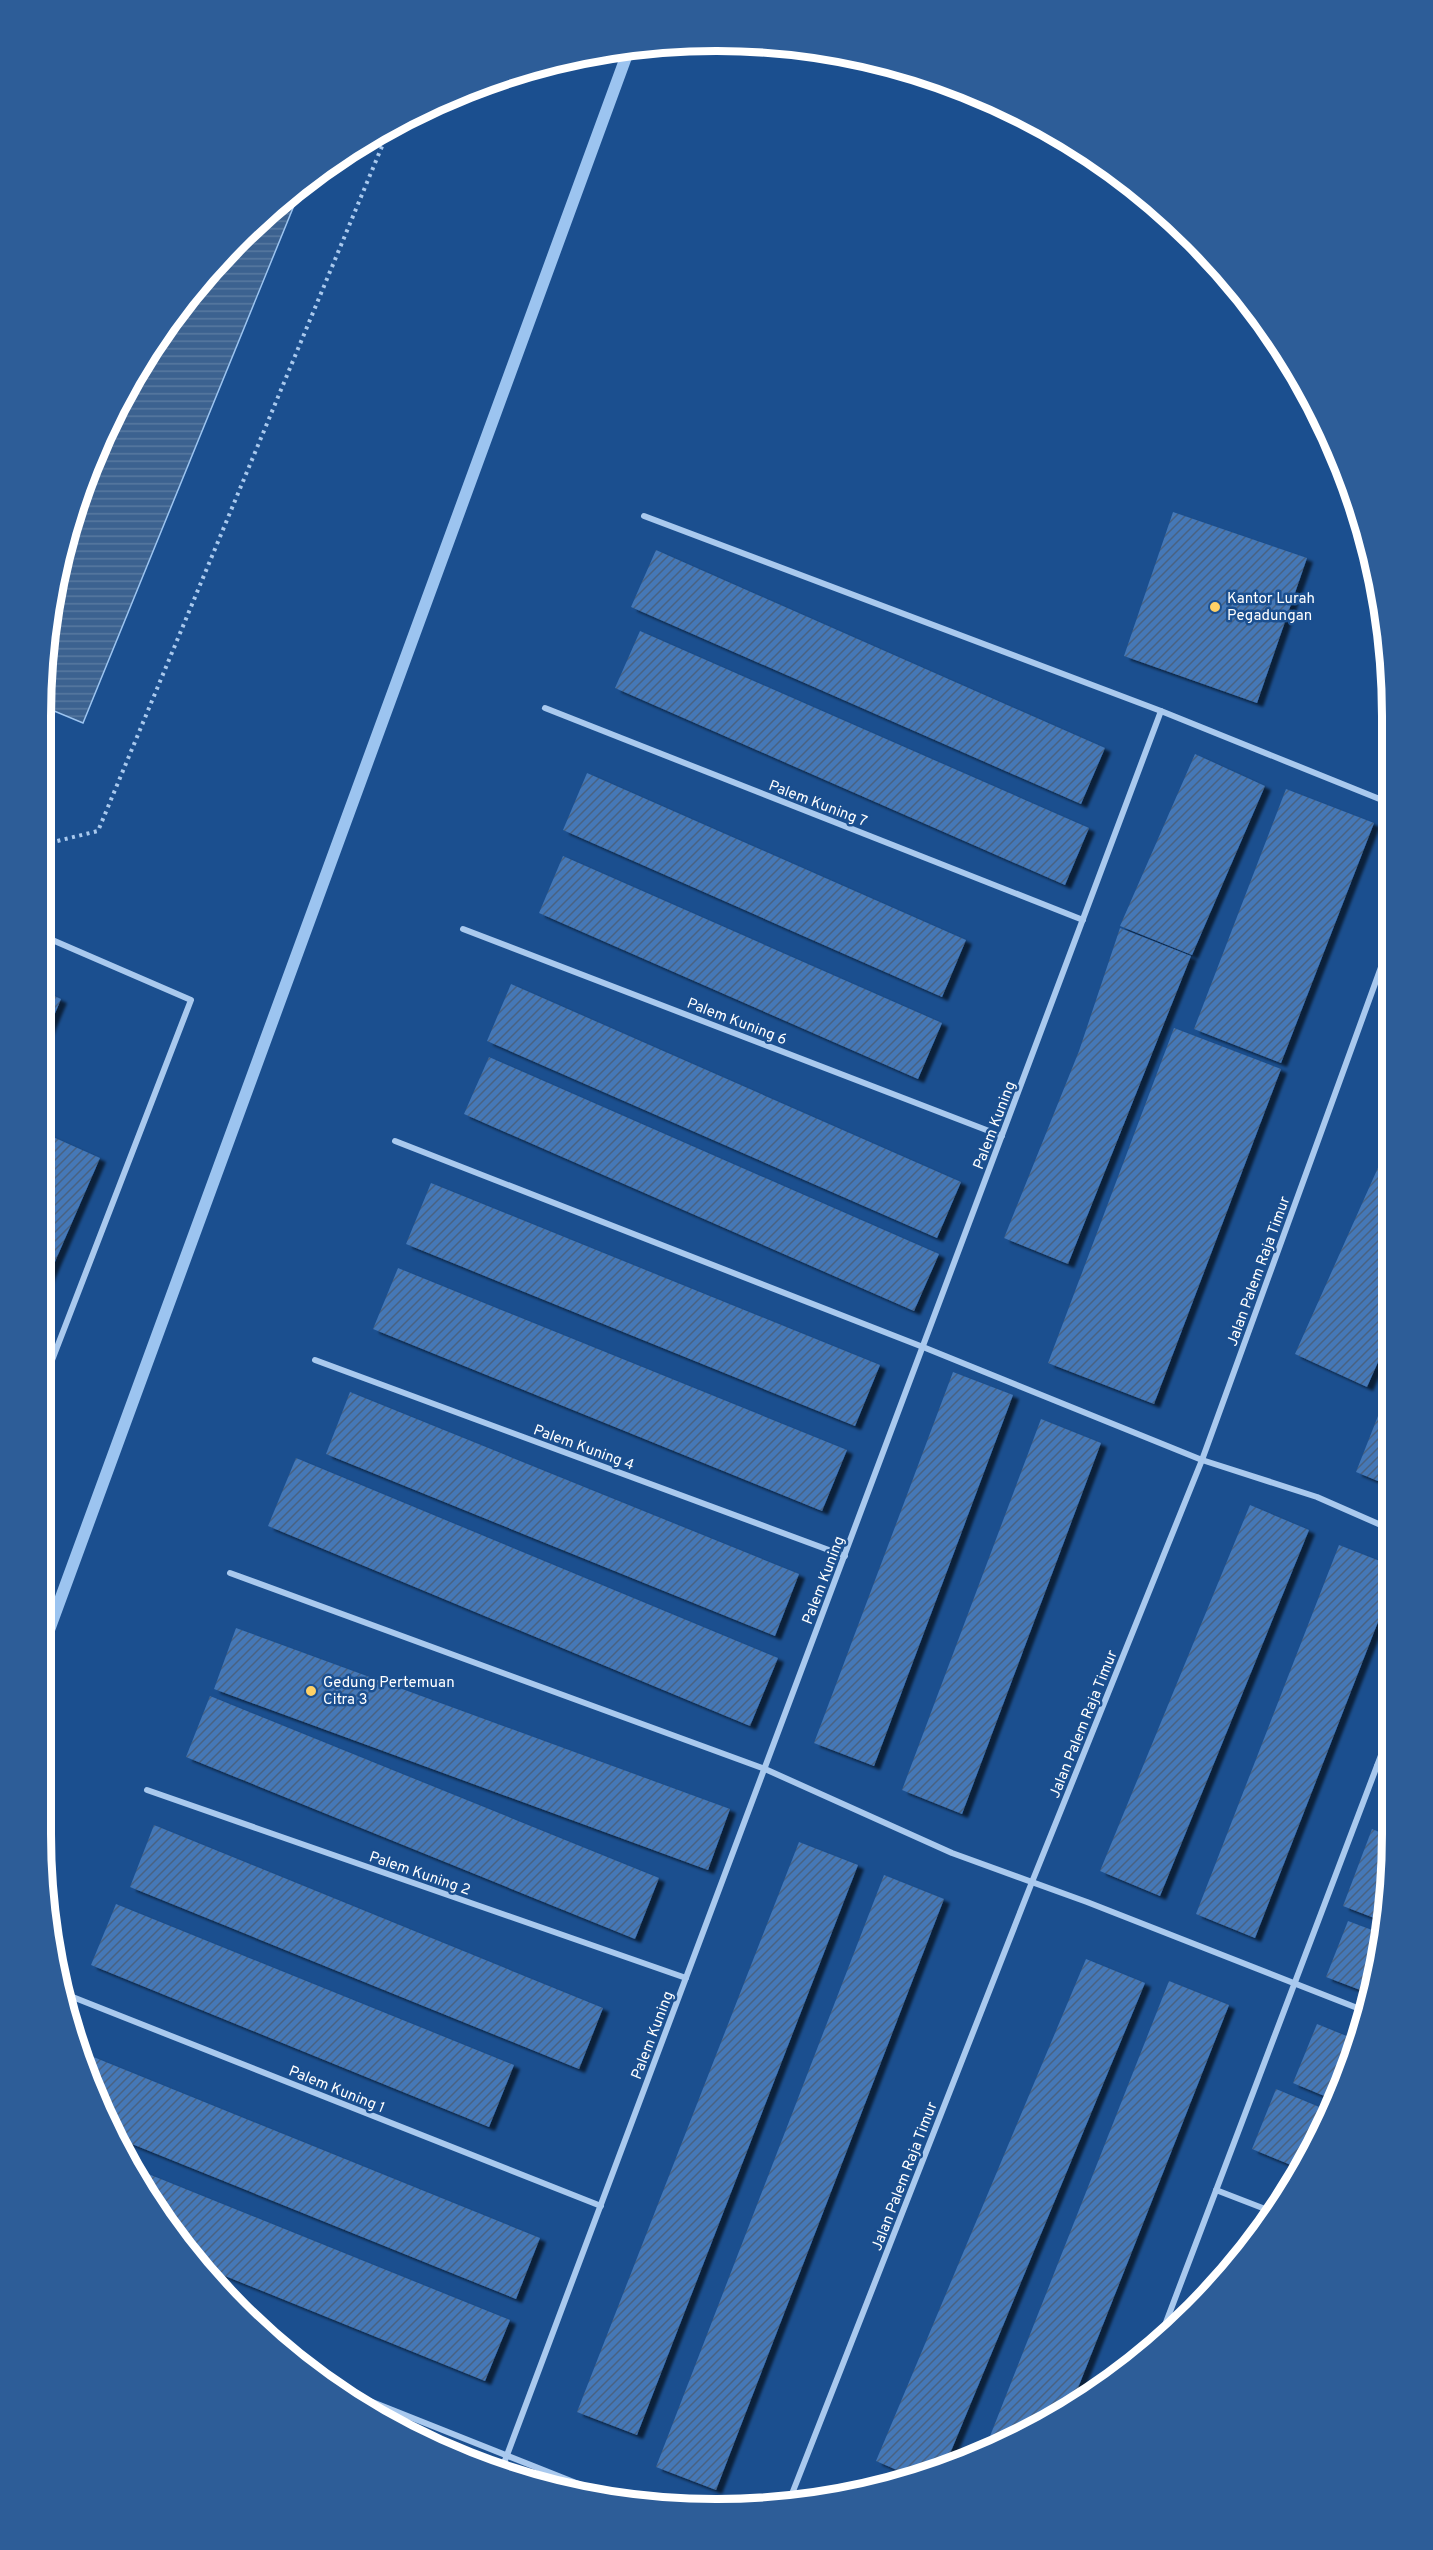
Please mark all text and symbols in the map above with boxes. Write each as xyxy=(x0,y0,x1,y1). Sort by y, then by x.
place label: Kantor Lurah Pegadungan xyxy=(1227,590,1315,626)
marker: Kantor Lurah Pegadungan xyxy=(1208,600,1222,614)
street label: Palem Kuning 7 xyxy=(766,777,870,832)
street label: Palem Kuning 6 xyxy=(684,995,789,1050)
street label: Palem Kuning xyxy=(970,1079,1021,1172)
street label: Jalan Palem Raja Timur xyxy=(1223,1194,1295,1349)
street label: Palem Kuning 4 xyxy=(530,1421,637,1475)
street label: Palem Kuning xyxy=(799,1534,850,1627)
street label: Jalan Palem Raja Timur xyxy=(1046,1648,1123,1801)
place label: Gedung Pertemuan Citra 3 xyxy=(323,1674,455,1710)
marker: Gedung Pertemuan Citra 3 xyxy=(304,1684,318,1698)
street label: Palem Kuning 2 xyxy=(366,1848,473,1901)
street label: Palem Kuning xyxy=(628,1989,679,2082)
street label: Palem Kuning 1 xyxy=(285,2062,387,2118)
street label: Jalan Palem Raja Timur xyxy=(868,2099,943,2254)

